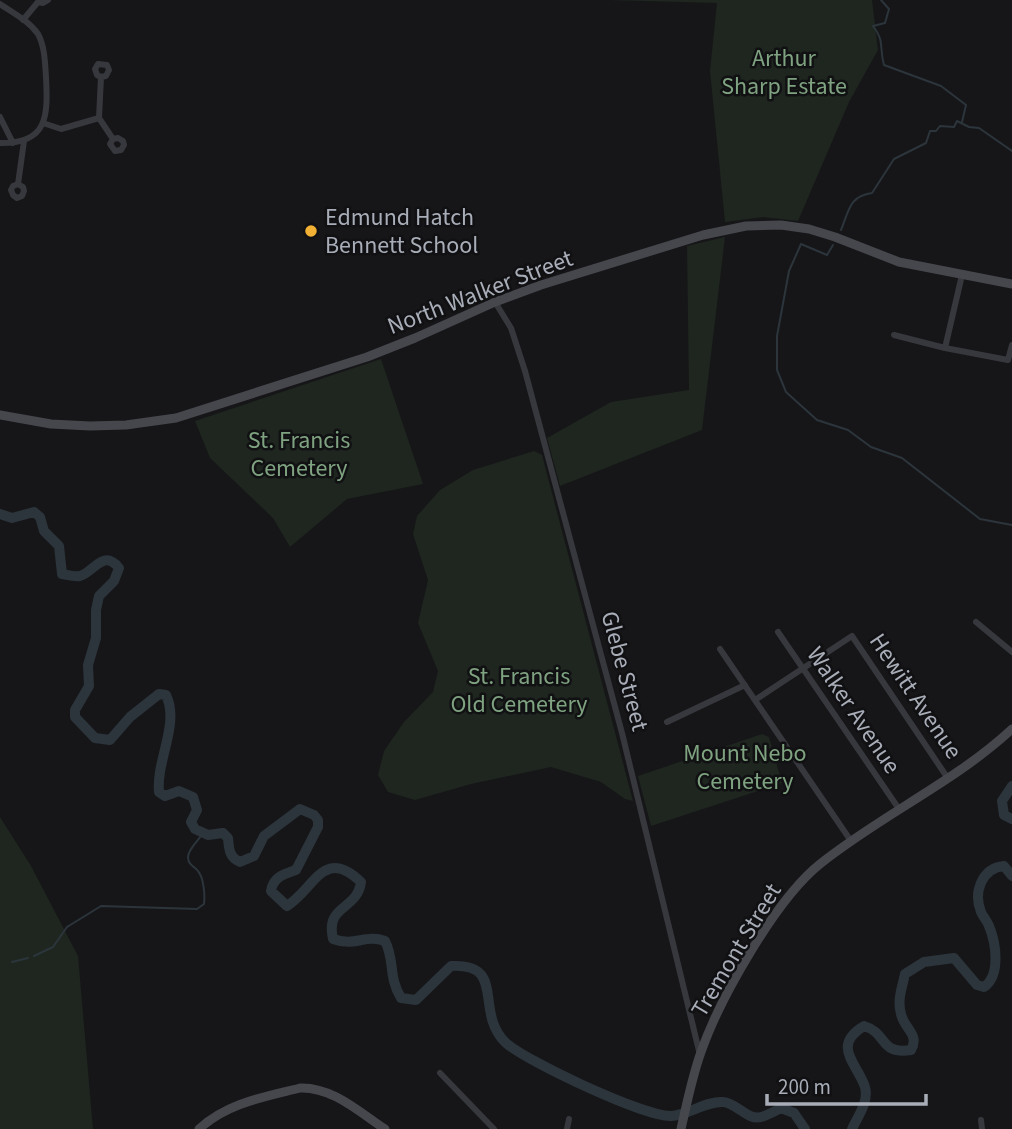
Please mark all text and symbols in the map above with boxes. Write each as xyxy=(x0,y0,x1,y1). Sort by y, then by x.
park label: Arthur Sharp Estate xyxy=(721,41,847,104)
place label: Edmund Hatch Bennett School xyxy=(325,200,478,263)
marker: Edmund Hatch Bennett School xyxy=(303,223,319,239)
street label: North Walker Street xyxy=(382,241,578,344)
park label: St. Francis Cemetery xyxy=(248,423,350,486)
street label: Glebe Street xyxy=(592,607,657,735)
street label: Hewitt Avenue xyxy=(860,626,971,766)
street label: Walker Avenue xyxy=(798,640,909,781)
park label: St. Francis Old Cemetery xyxy=(450,659,588,722)
park label: Mount Nebo Cemetery xyxy=(683,736,807,799)
street label: Tremont Street xyxy=(683,877,790,1024)
scale bar xyxy=(767,1062,926,1106)
text: 200 m xyxy=(778,1072,831,1102)

